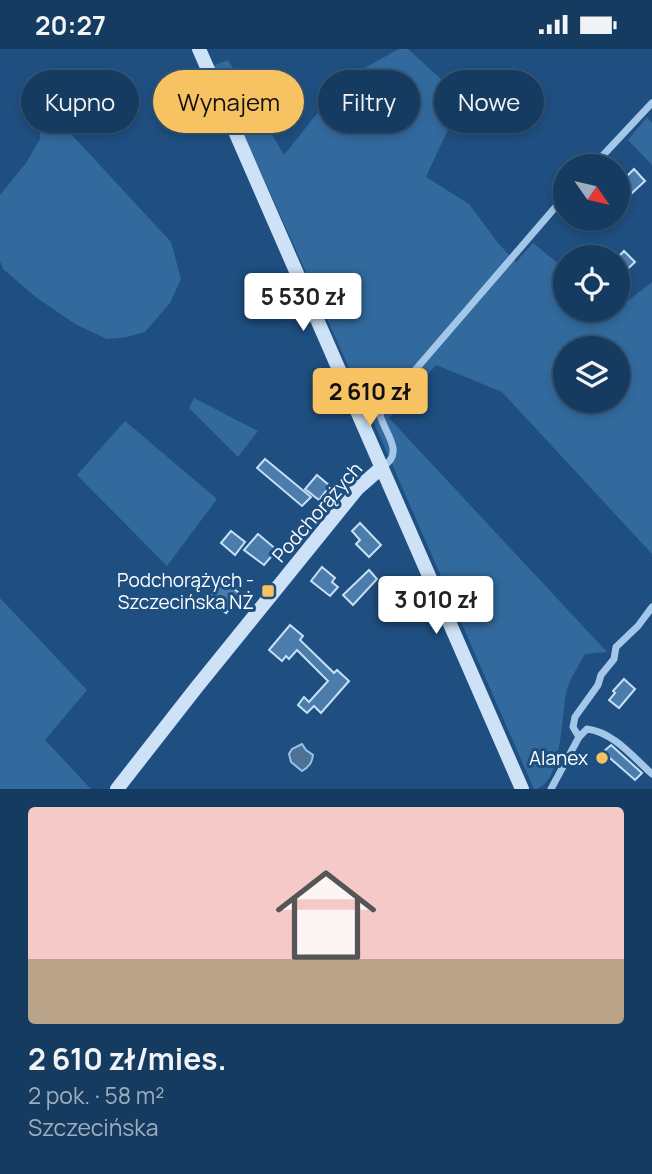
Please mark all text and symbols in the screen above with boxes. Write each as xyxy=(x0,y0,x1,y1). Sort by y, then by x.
text: 20:27 xyxy=(35,7,106,43)
chip: Kupno xyxy=(21,70,139,133)
chip: Wynajem xyxy=(153,70,304,133)
chip: Filtry xyxy=(318,70,420,133)
chip: Nowe xyxy=(434,70,544,133)
north arrow xyxy=(553,154,630,231)
map controls xyxy=(553,154,630,413)
button: locate xyxy=(553,245,630,322)
pin: 5 530 zł xyxy=(231,273,375,333)
text: 5 530 zł xyxy=(260,280,346,312)
button: layers xyxy=(553,336,630,413)
pin: 2 610 zł xyxy=(298,369,442,428)
text: 2 610 zł xyxy=(329,375,411,407)
street label: Podchorążych xyxy=(266,456,368,568)
place label: Podchorążych - Szczecińska NŻ xyxy=(117,567,254,615)
pin: 3 010 zł xyxy=(364,577,508,636)
marker: Podchorążych - Szczecińska NŻ xyxy=(260,583,276,599)
text: 3 010 zł xyxy=(394,583,478,615)
place label: Alanex xyxy=(529,745,588,771)
marker: Alanex xyxy=(594,750,610,766)
icon: home xyxy=(263,852,389,978)
text: 2 610 zł/mies. xyxy=(28,1038,227,1079)
text: 2 pok. · 58 m² xyxy=(28,1079,165,1111)
text: Szczecińska xyxy=(28,1111,159,1143)

